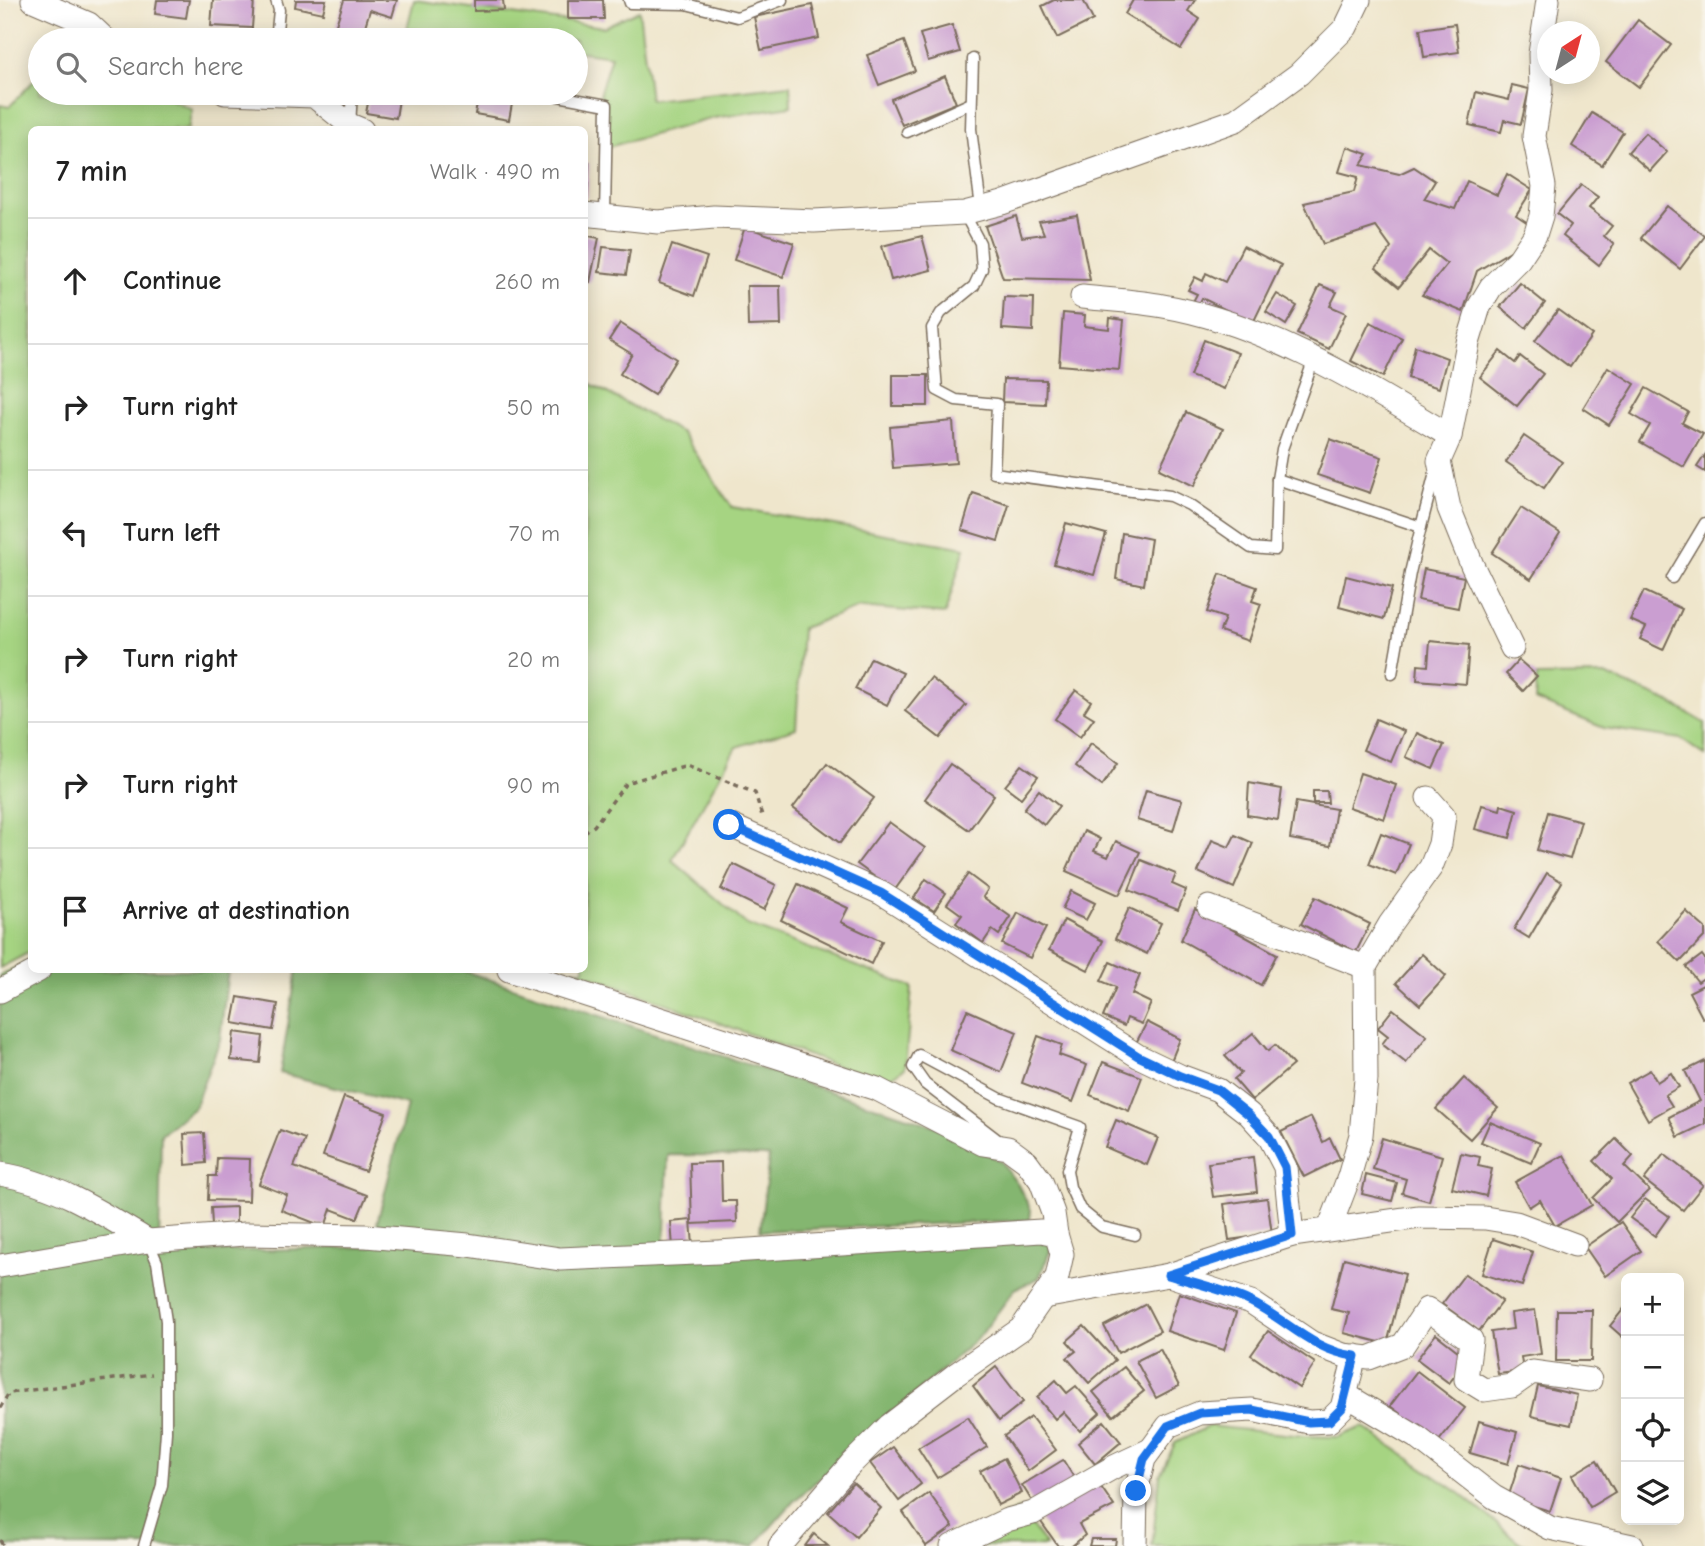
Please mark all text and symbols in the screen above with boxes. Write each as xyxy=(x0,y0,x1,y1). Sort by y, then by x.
north arrow xyxy=(1537,21,1600,84)
search box xyxy=(28,28,588,105)
icon: search xyxy=(52,48,90,86)
text: Search here xyxy=(108,52,243,82)
text: 7 min xyxy=(56,154,128,189)
text: Walk · 490 m xyxy=(430,158,560,185)
icon: ahead xyxy=(56,262,94,300)
text: Continue xyxy=(123,266,221,296)
text: 260 m xyxy=(495,268,560,295)
icon: right xyxy=(56,388,94,426)
text: Turn right xyxy=(123,392,237,422)
text: 50 m xyxy=(507,394,560,421)
icon: left xyxy=(56,514,94,552)
text: Turn left xyxy=(123,518,220,548)
text: 70 m xyxy=(508,520,560,547)
icon: right xyxy=(56,640,94,678)
text: Turn right xyxy=(123,644,237,674)
text: 20 m xyxy=(507,646,560,673)
icon: right xyxy=(56,766,94,804)
text: Turn right xyxy=(123,770,237,800)
text: 90 m xyxy=(507,772,560,799)
route start xyxy=(713,809,744,840)
icon: arrive xyxy=(56,892,94,930)
text: Arrive at destination xyxy=(123,896,350,926)
map controls xyxy=(1621,1273,1684,1525)
button: + xyxy=(1621,1273,1684,1336)
button: − xyxy=(1621,1336,1684,1399)
button: locate xyxy=(1621,1399,1684,1462)
button: layers xyxy=(1621,1462,1684,1525)
route end xyxy=(1120,1475,1151,1506)

